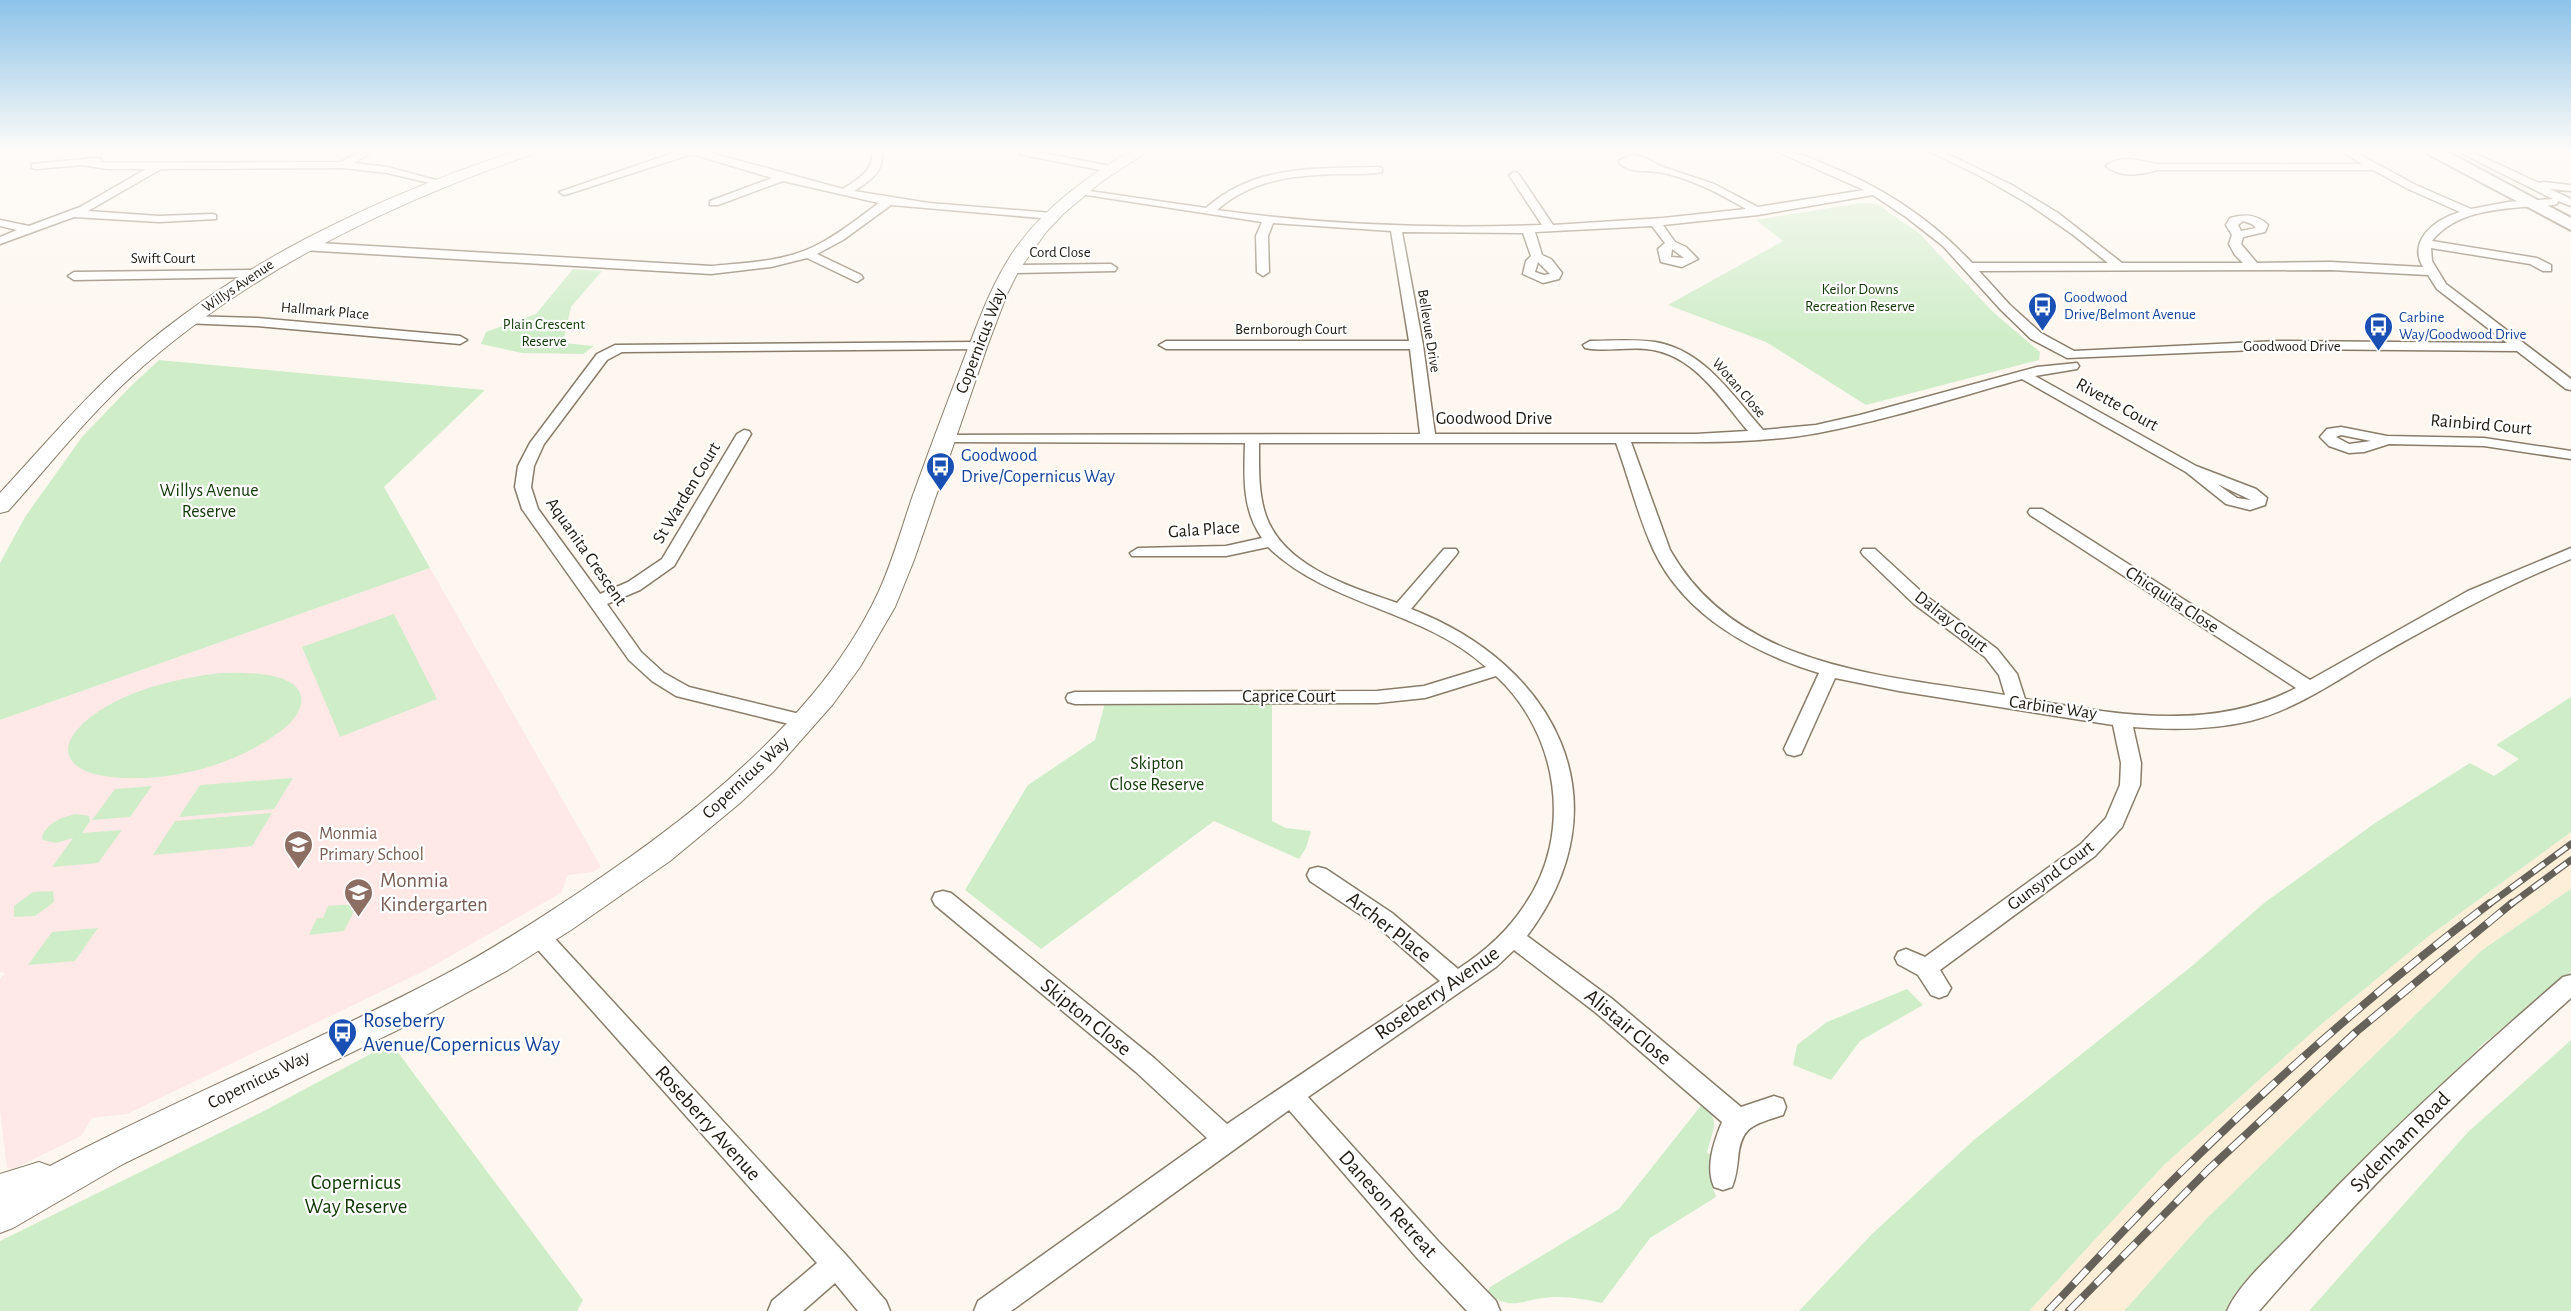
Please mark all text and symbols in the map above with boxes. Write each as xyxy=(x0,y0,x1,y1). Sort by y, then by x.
street label: Cord Close xyxy=(1029,245,1091,260)
street label: Swift Court xyxy=(131,251,195,266)
street label: Willys Avenue xyxy=(200,257,276,315)
park label: Keilor Downs Recreation Reserve xyxy=(1805,282,1915,314)
street label: Copernicus Way xyxy=(953,286,1009,396)
street label: Bellevue Drive xyxy=(1415,288,1443,374)
bus stop icon: Goodwood Drive/Belmont Avenue xyxy=(2027,290,2059,332)
place label: Goodwood Drive/Belmont Avenue xyxy=(2064,290,2196,322)
street label: Hallmark Place xyxy=(280,300,370,322)
bus stop icon: Carbine Way/Goodwood Drive xyxy=(2362,310,2394,352)
place label: Carbine Way/Goodwood Drive xyxy=(2399,310,2526,342)
park label: Plain Crescent Reserve xyxy=(503,317,585,349)
street label: Bernborough Court xyxy=(1235,322,1347,337)
street label: Goodwood Drive xyxy=(2243,339,2341,354)
street label: Wotan Close xyxy=(1709,355,1769,421)
street label: Rivette Court xyxy=(2073,375,2161,435)
street label: Goodwood Drive xyxy=(1436,410,1552,428)
street label: Rainbird Court xyxy=(2430,412,2533,438)
street label: St Warden Court xyxy=(650,439,724,547)
place label: Goodwood Drive/Copernicus Way xyxy=(961,447,1115,486)
bus stop icon: Goodwood Drive/Copernicus Way xyxy=(924,450,956,492)
park label: Willys Avenue Reserve xyxy=(159,482,259,521)
street label: Aquanita Crescent xyxy=(542,495,630,609)
street label: Gala Place xyxy=(1167,519,1241,541)
street label: Chicquita Close xyxy=(2122,563,2222,637)
street label: Dalray Court xyxy=(1911,588,1991,656)
street label: Caprice Court xyxy=(1242,688,1336,706)
street label: Carbine Way xyxy=(2008,693,2098,723)
street label: Copernicus Way xyxy=(699,733,793,823)
park label: Skipton Close Reserve xyxy=(1110,755,1204,794)
place label: Monmia Primary School xyxy=(319,825,424,864)
school or university icon: Monmia Primary School xyxy=(282,828,314,870)
street label: Gunsynd Court xyxy=(2004,838,2098,914)
place label: Monmia Kindergarten xyxy=(380,870,488,915)
school or university icon: Monmia Kindergarten xyxy=(343,876,375,918)
street label: Archer Place xyxy=(1343,888,1435,966)
street label: Roseberry Avenue xyxy=(1371,942,1503,1044)
street label: Skipton Close xyxy=(1037,974,1135,1060)
street label: Alistair Close xyxy=(1581,985,1675,1069)
place label: Roseberry Avenue/Copernicus Way xyxy=(363,1010,560,1055)
bus stop icon: Roseberry Avenue/Copernicus Way xyxy=(326,1016,358,1058)
street label: Copernicus Way xyxy=(205,1047,313,1113)
street label: Roseberry Avenue xyxy=(651,1061,765,1185)
street label: Sydenham Road xyxy=(2346,1088,2454,1196)
street label: Daneson Retreat xyxy=(1335,1146,1441,1262)
park label: Copernicus Way Reserve xyxy=(305,1172,407,1217)

